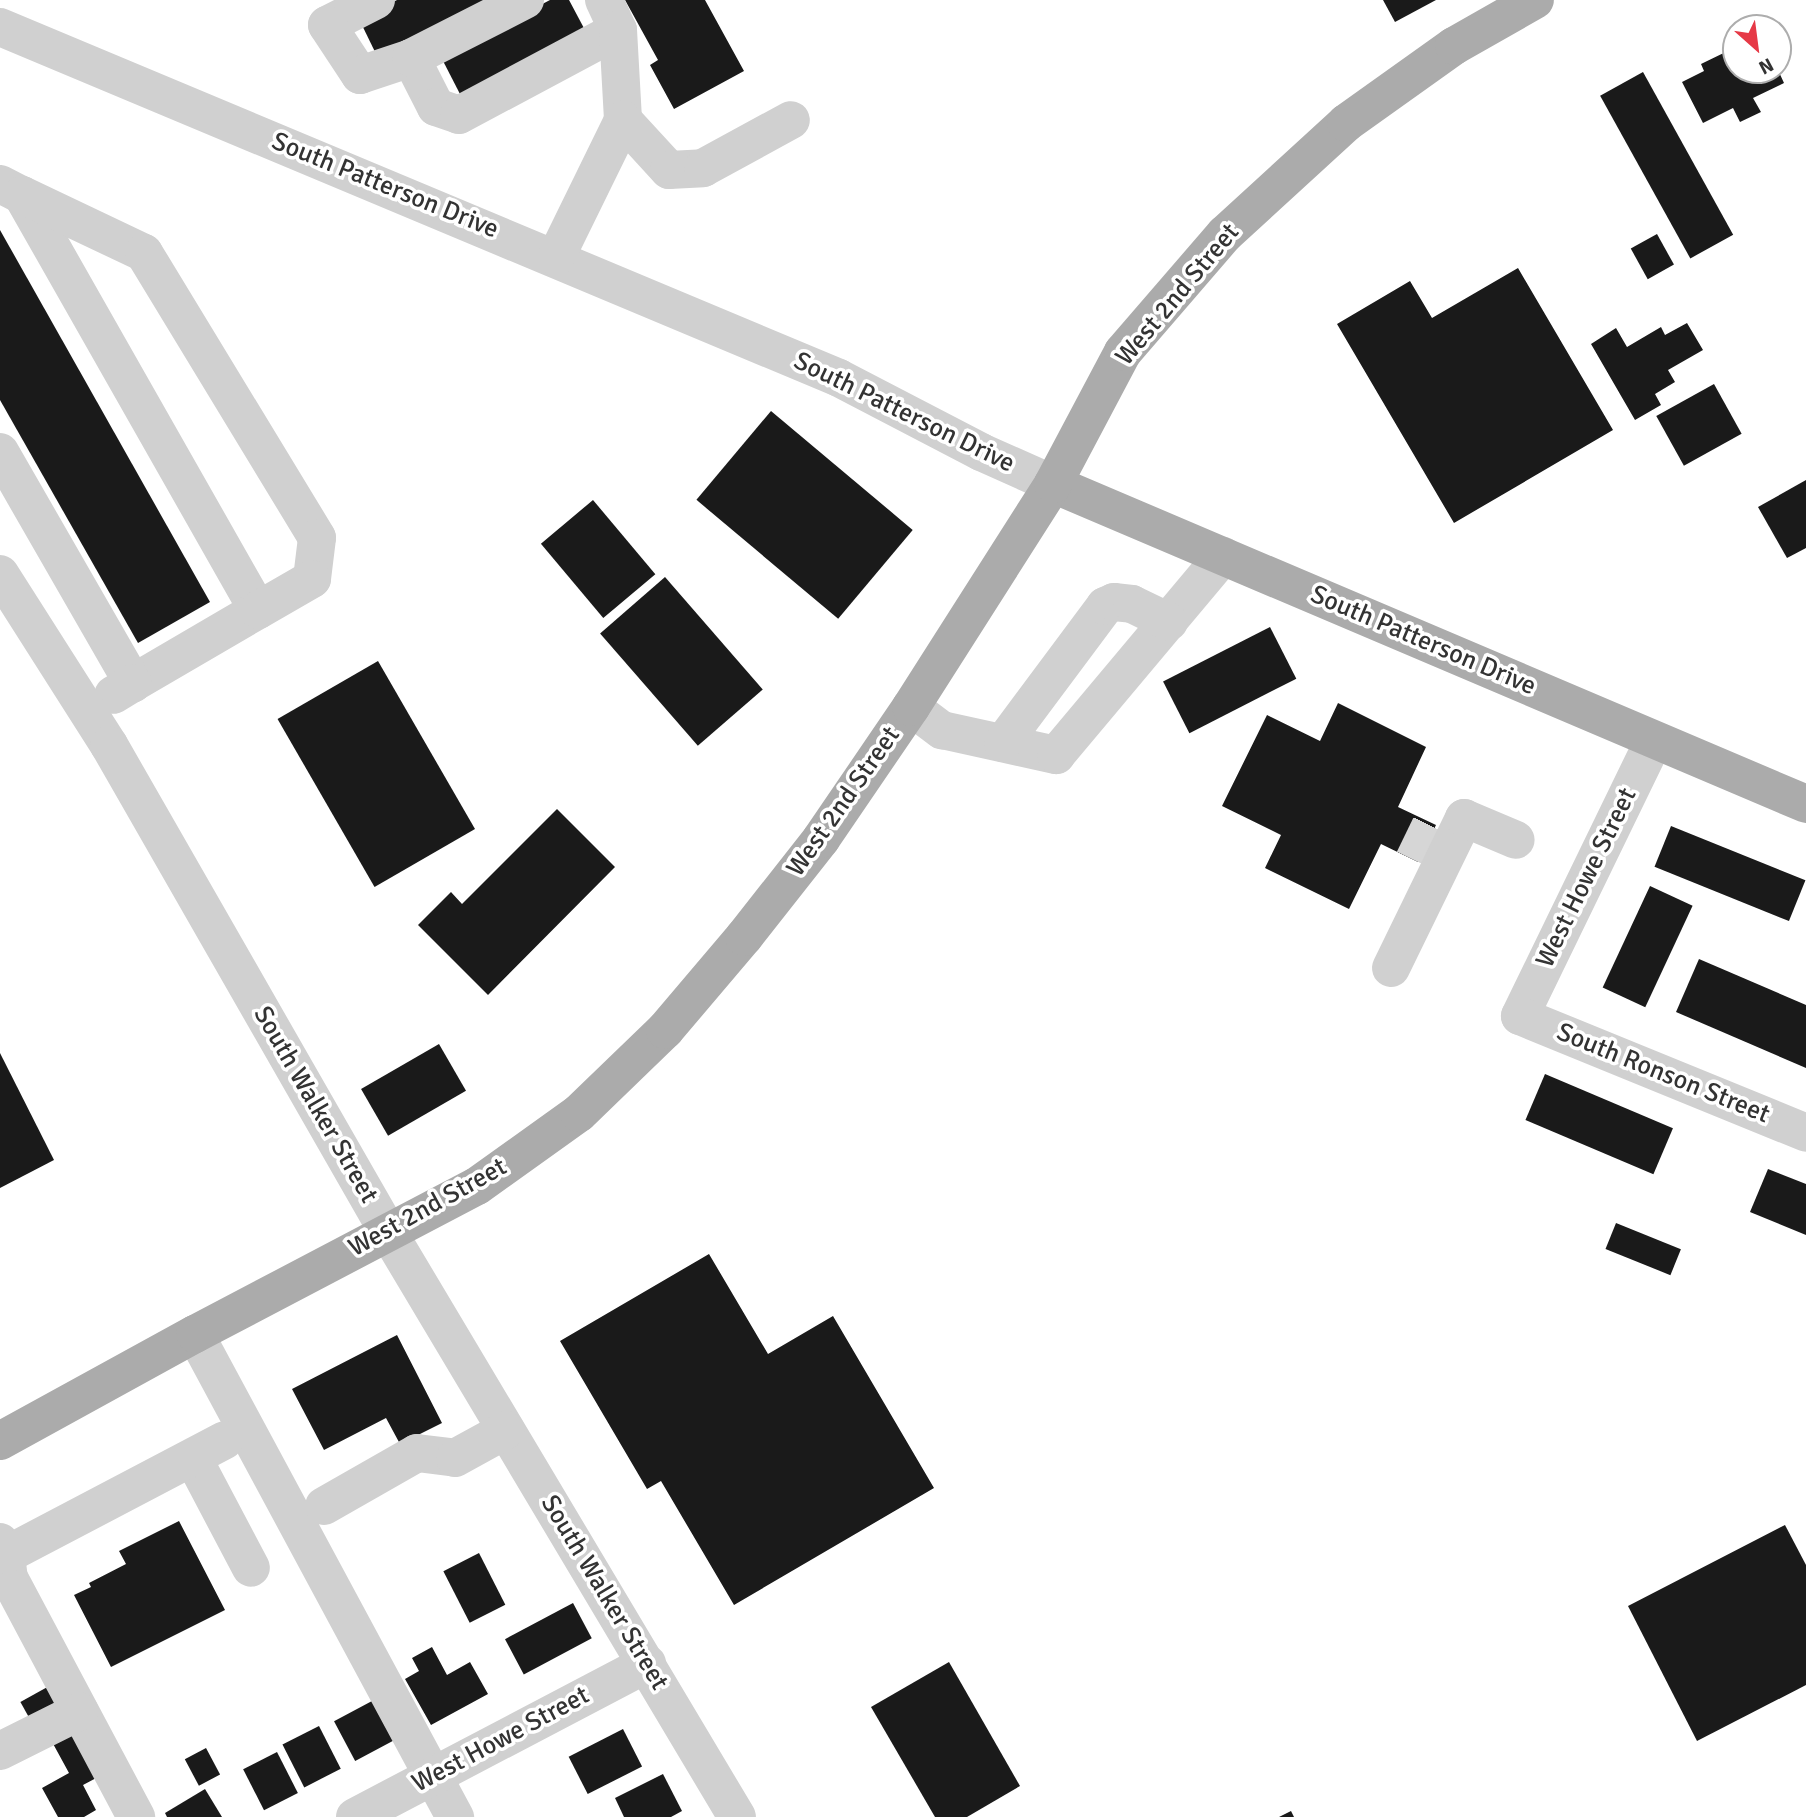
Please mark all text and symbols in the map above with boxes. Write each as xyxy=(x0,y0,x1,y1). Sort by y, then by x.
north arrow xyxy=(1722,14,1792,84)
text: N xyxy=(1754,52,1777,79)
street label: South Patterson Drive xyxy=(267,126,503,246)
street label: West 2nd Street xyxy=(1110,218,1246,372)
street label: South Patterson Drive xyxy=(789,346,1019,480)
street label: South Patterson Drive xyxy=(1306,579,1540,703)
street label: West 2nd Street xyxy=(781,721,907,883)
street label: West Howe Street xyxy=(1530,783,1644,973)
street label: South Walker Street xyxy=(246,1001,384,1209)
street label: South Ronson Street xyxy=(1552,1017,1774,1131)
street label: West 2nd Street xyxy=(344,1152,512,1264)
street label: South Walker Street xyxy=(534,1490,674,1696)
street label: West Howe Street xyxy=(407,1680,595,1800)

